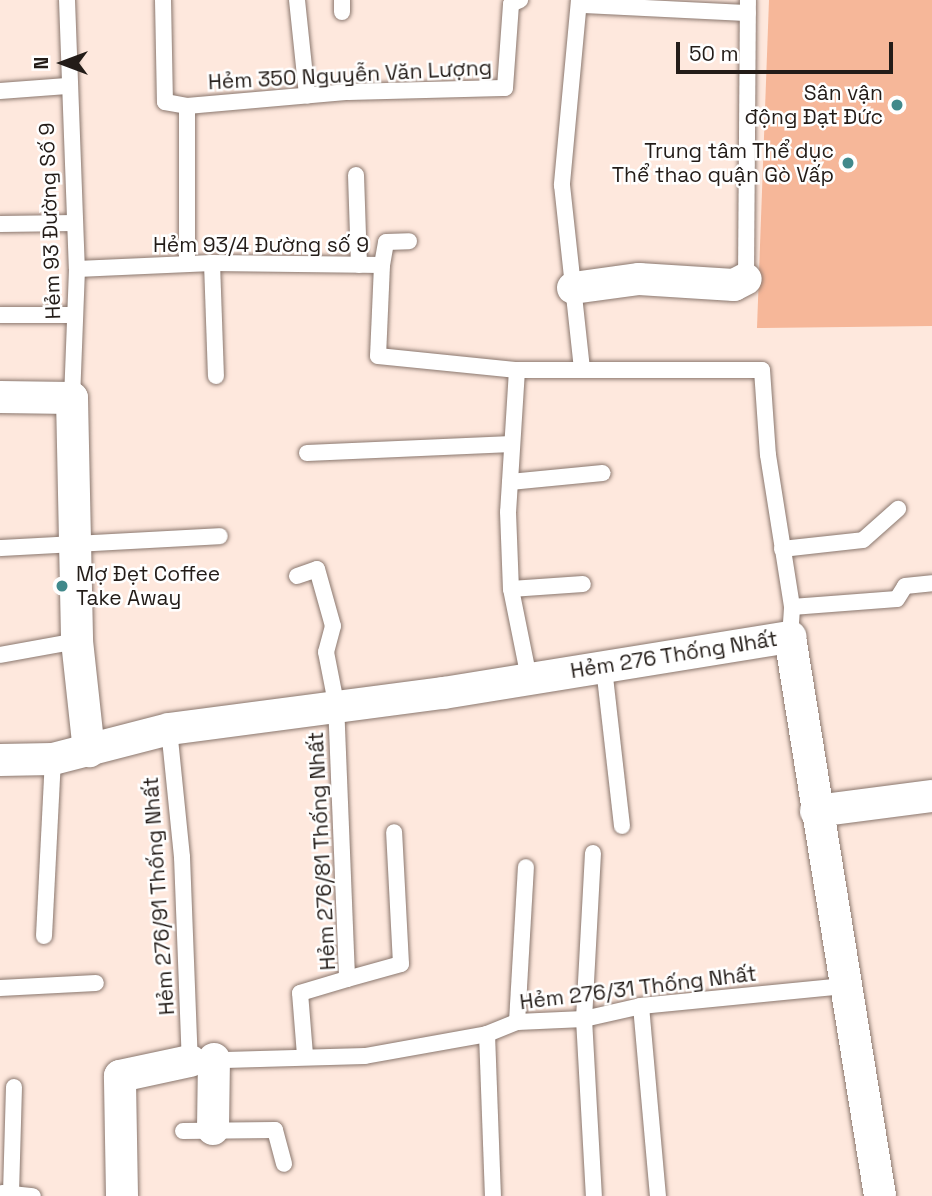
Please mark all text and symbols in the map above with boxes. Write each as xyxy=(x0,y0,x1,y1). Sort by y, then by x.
north arrow xyxy=(28,28,98,98)
scale bar xyxy=(680,28,897,72)
text: 50 m xyxy=(689,40,739,67)
street label: Hẻm 350 Nguyễn Văn Lượng xyxy=(207,55,493,95)
text: N xyxy=(29,57,54,69)
place label: Sân vận động Đạt Đức xyxy=(745,80,883,130)
marker: Sân vận động Đạt Đức xyxy=(889,97,905,113)
street label: Hẻm 93 Đường Số 9 xyxy=(34,122,66,320)
place label: Trung tâm Thể dục Thể thao quận Gò Vấp xyxy=(611,138,834,188)
marker: Trung tâm Thể dục Thể thao quận Gò Vấp xyxy=(840,155,856,171)
street label: Hẻm 93/4 Đường số 9 xyxy=(153,232,369,258)
place label: Mợ Đẹt Coffee Take Away xyxy=(76,561,220,611)
marker: Mợ Đẹt Coffee Take Away xyxy=(54,578,70,594)
street label: Hẻm 276 Thống Nhất xyxy=(568,626,780,684)
street label: Hẻm 276/81 Thống Nhất xyxy=(303,731,341,971)
street label: Hẻm 276/91 Thống Nhất xyxy=(138,776,180,1016)
street label: Hẻm 276/31 Thống Nhất xyxy=(518,961,758,1015)

